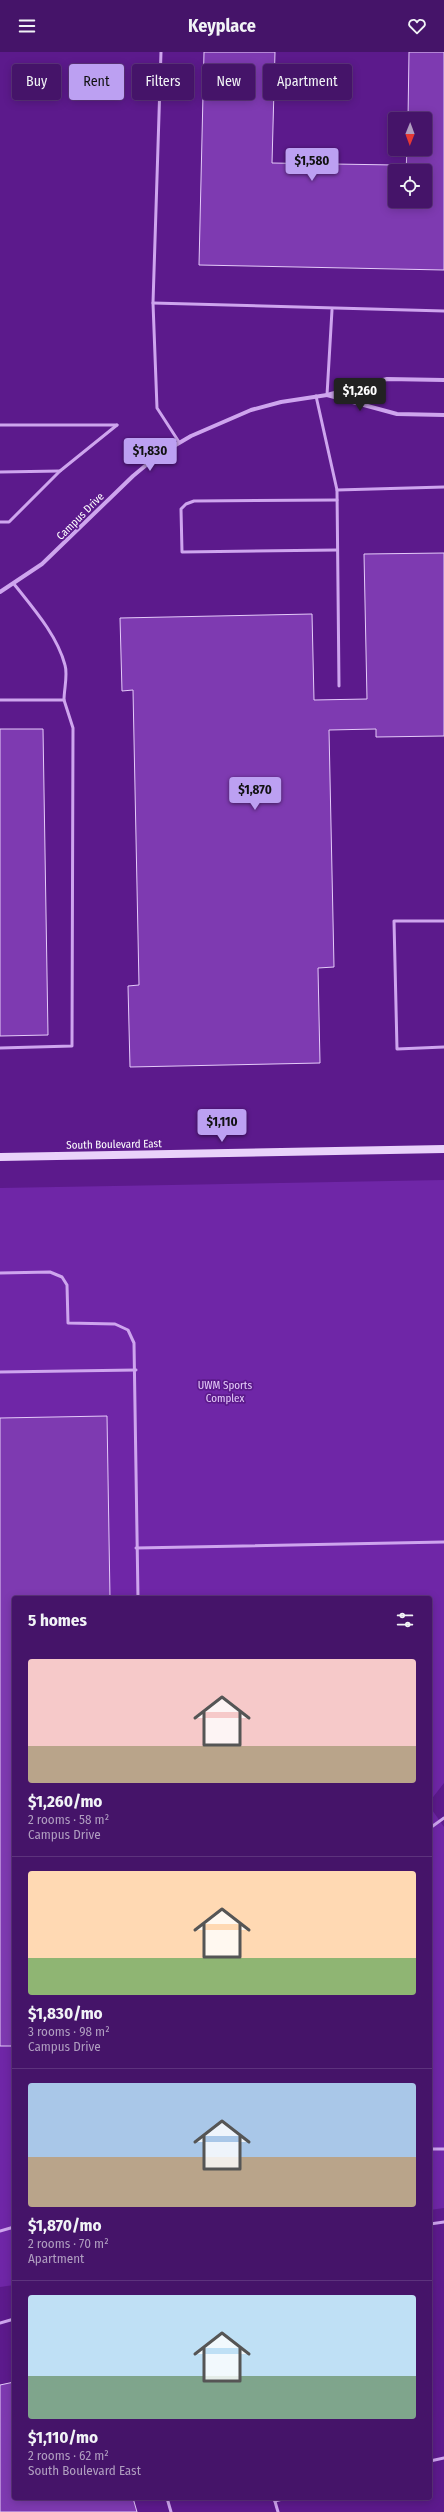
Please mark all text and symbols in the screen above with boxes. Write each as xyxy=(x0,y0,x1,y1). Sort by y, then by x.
icon: menu xyxy=(16,15,38,37)
text: Keyplace xyxy=(188,15,256,37)
icon: heart xyxy=(406,15,428,37)
chip: Buy xyxy=(12,64,61,100)
chip: Rent xyxy=(69,64,124,100)
chip: Filters xyxy=(132,64,194,100)
chip: New xyxy=(202,64,255,100)
chip: Apartment xyxy=(263,64,352,100)
north arrow xyxy=(388,112,432,156)
map controls xyxy=(388,112,432,208)
pin: $1,580 xyxy=(279,148,345,182)
text: $1,580 xyxy=(295,153,329,168)
button: locate xyxy=(388,164,432,208)
pin: $1,260 xyxy=(327,378,393,412)
text: $1,260 xyxy=(343,383,377,398)
pin: $1,830 xyxy=(117,438,183,472)
text: $1,830 xyxy=(133,443,167,458)
street label: Campus Drive xyxy=(54,490,107,543)
pin: $1,870 xyxy=(222,777,288,811)
text: $1,870 xyxy=(238,782,272,797)
pin: $1,110 xyxy=(189,1109,255,1143)
text: $1,110 xyxy=(206,1114,238,1129)
street label: South Boulevard East xyxy=(66,1137,162,1152)
park label: UWM Sports Complex xyxy=(198,1379,252,1405)
icon: filters xyxy=(394,1609,416,1631)
text: 5 homes xyxy=(28,1610,87,1631)
icon: home xyxy=(186,1685,258,1757)
text: $1,260/mo xyxy=(28,1791,102,1812)
text: 2 rooms · 58 m² xyxy=(28,1812,109,1827)
text: Campus Drive xyxy=(28,1827,101,1842)
icon: home xyxy=(186,1897,258,1969)
text: $1,830/mo xyxy=(28,2003,103,2024)
text: 3 rooms · 98 m² xyxy=(28,2024,110,2039)
text: Campus Drive xyxy=(28,2039,101,2054)
icon: home xyxy=(186,2109,258,2181)
text: $1,870/mo xyxy=(28,2215,102,2236)
text: 2 rooms · 70 m² xyxy=(28,2236,109,2251)
text: Apartment xyxy=(28,2251,84,2266)
icon: home xyxy=(186,2321,258,2393)
text: $1,110/mo xyxy=(28,2427,98,2448)
text: 2 rooms · 62 m² xyxy=(28,2448,109,2463)
text: South Boulevard East xyxy=(28,2463,141,2478)

